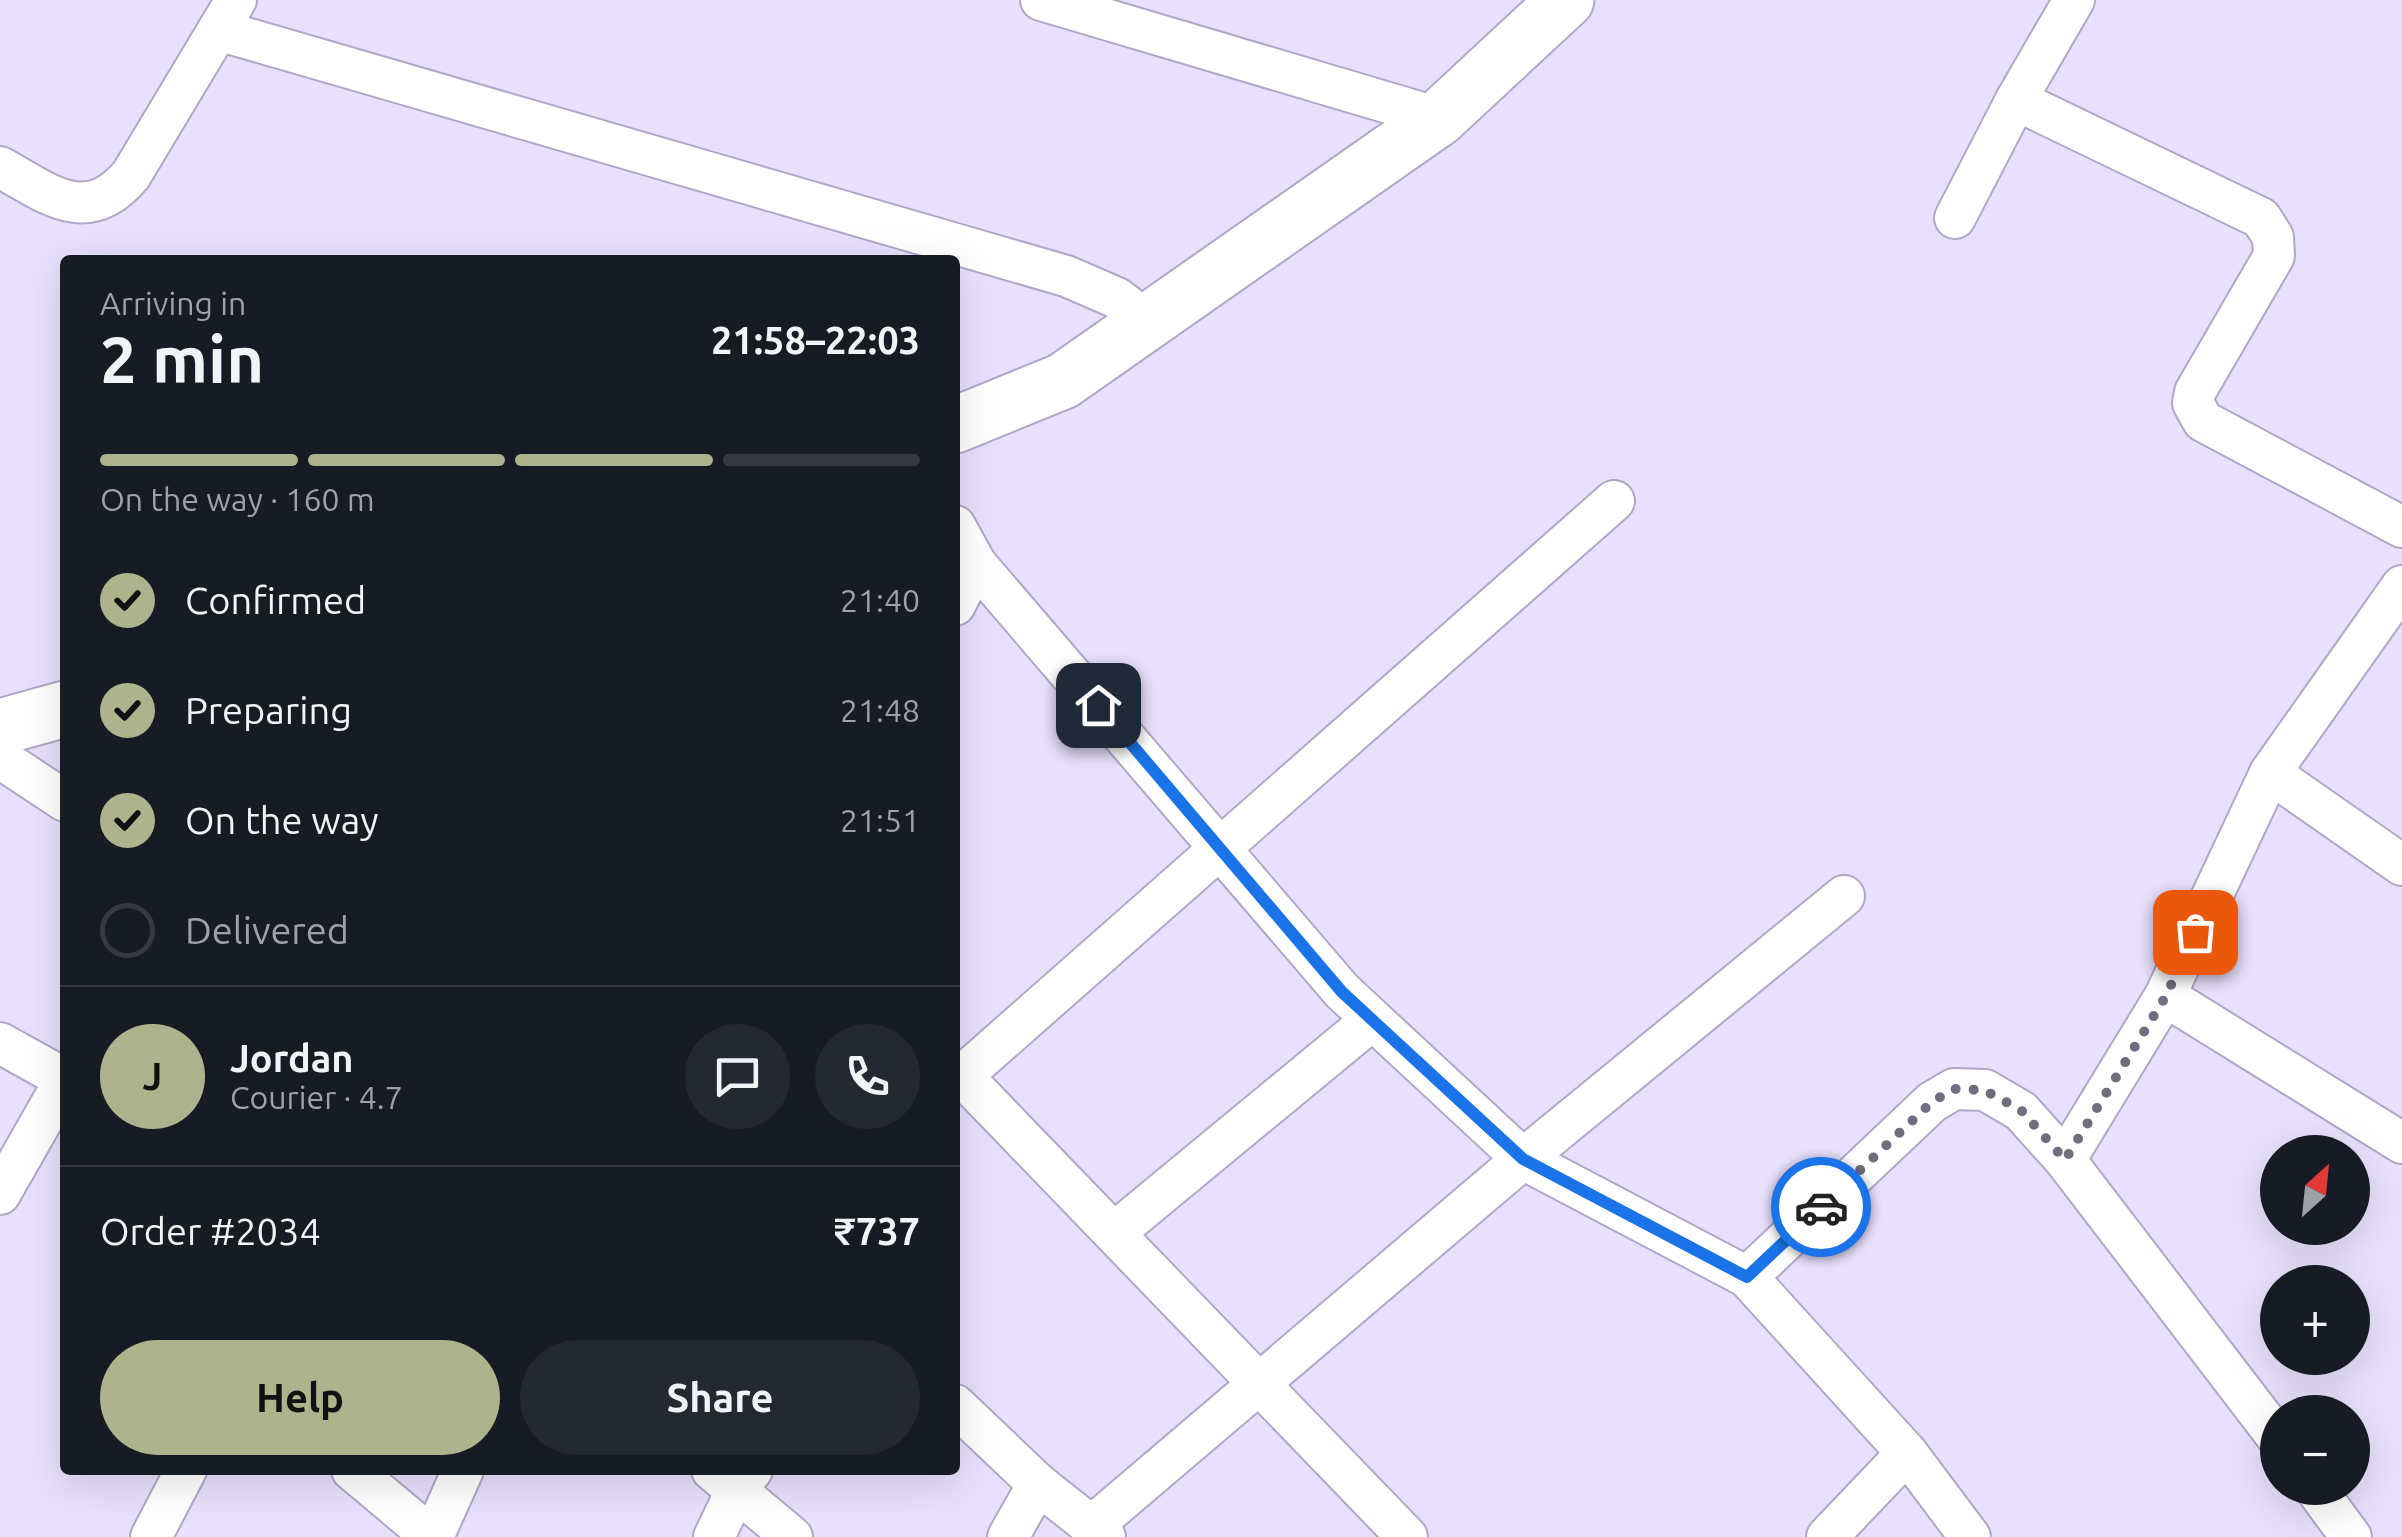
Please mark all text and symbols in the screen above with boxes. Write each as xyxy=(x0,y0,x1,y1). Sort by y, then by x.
text: Arriving in xyxy=(100,285,246,321)
text: 21:58–22:03 xyxy=(711,319,920,361)
text: 2 min xyxy=(100,322,264,395)
text: On the way · 160 m xyxy=(100,481,375,517)
icon: check xyxy=(100,573,155,628)
text: Confirmed xyxy=(185,579,366,621)
text: 21:40 xyxy=(840,582,920,618)
pin xyxy=(1056,663,1141,748)
icon: home xyxy=(1071,678,1126,733)
icon: check xyxy=(100,683,155,738)
text: Preparing xyxy=(185,689,352,731)
text: 21:48 xyxy=(840,692,920,728)
icon: check xyxy=(100,793,155,848)
text: On the way xyxy=(185,799,378,841)
text: 21:51 xyxy=(840,802,920,838)
pin xyxy=(2153,890,2238,975)
icon: bag xyxy=(2168,905,2223,960)
text: Delivered xyxy=(185,909,349,951)
button: chat xyxy=(685,1024,790,1129)
button: phone xyxy=(815,1024,920,1129)
text: Jordan xyxy=(230,1037,354,1079)
text: J xyxy=(143,1055,162,1097)
text: Courier · 4.7 xyxy=(230,1079,403,1115)
north arrow xyxy=(2260,1135,2370,1245)
map controls xyxy=(2260,1135,2370,1505)
courier xyxy=(1771,1157,1871,1257)
icon: car xyxy=(1794,1180,1849,1235)
text: Order #2034 xyxy=(100,1210,321,1252)
text: ₹737 xyxy=(834,1210,920,1252)
button: + xyxy=(2260,1265,2370,1375)
button: Help xyxy=(100,1340,500,1455)
button: Share xyxy=(520,1340,920,1455)
button: − xyxy=(2260,1395,2370,1505)

